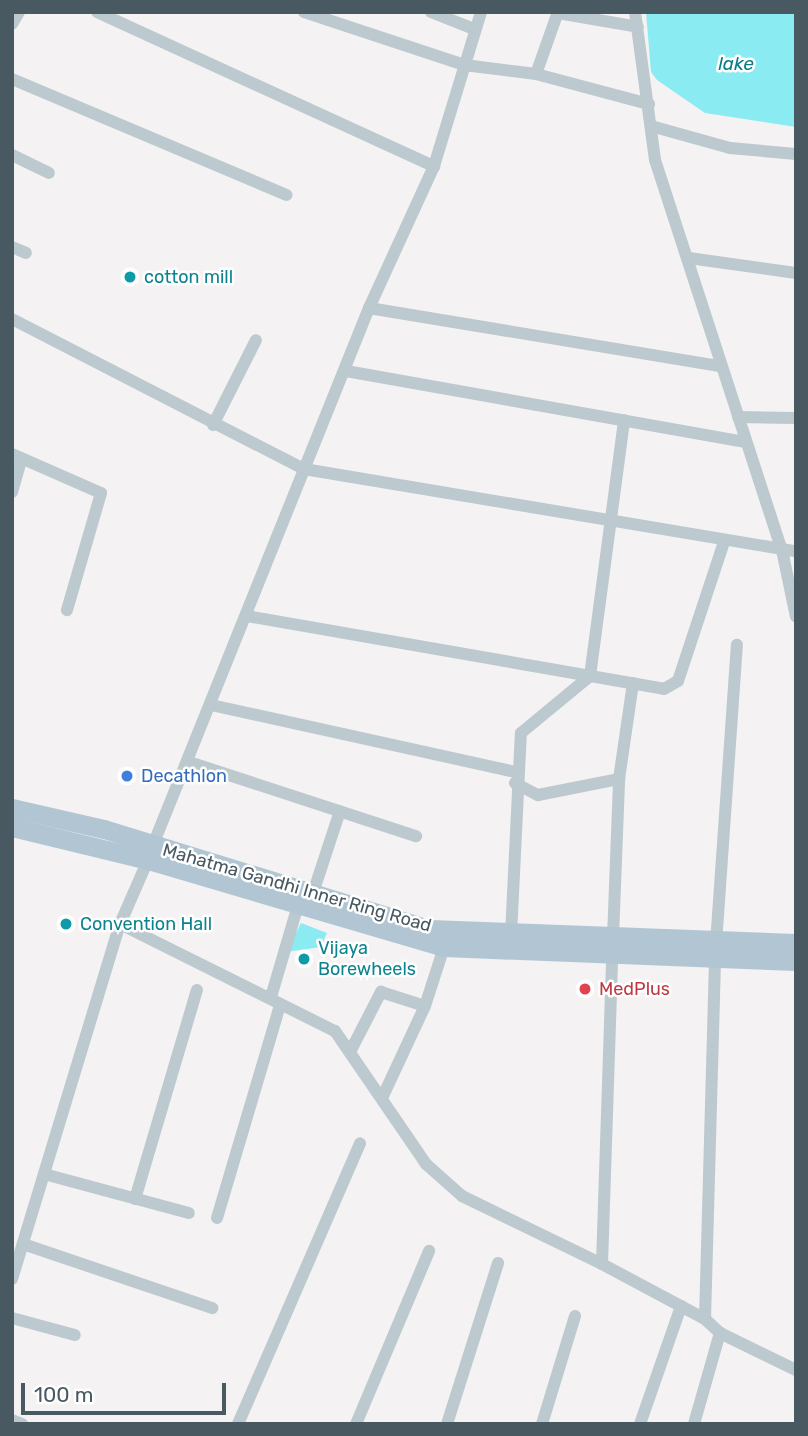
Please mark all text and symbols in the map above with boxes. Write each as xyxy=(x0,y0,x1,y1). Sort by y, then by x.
water label: lake xyxy=(718,53,754,75)
place label: cotton mill xyxy=(144,266,233,288)
marker: cotton mill xyxy=(122,269,138,285)
place label: Decathlon xyxy=(141,765,227,787)
marker: Decathlon xyxy=(119,768,135,784)
street label: Mahatma Gandhi Inner Ring Road xyxy=(160,839,434,937)
place label: Convention Hall xyxy=(80,913,212,935)
marker: Convention Hall xyxy=(58,916,74,932)
place label: Vijaya Borewheels xyxy=(318,938,416,981)
marker: Vijaya Borewheels xyxy=(296,951,312,967)
place label: MedPlus xyxy=(599,978,670,1000)
marker: MedPlus xyxy=(577,981,593,997)
scale bar xyxy=(24,1370,229,1414)
text: 100 m xyxy=(34,1382,93,1407)

